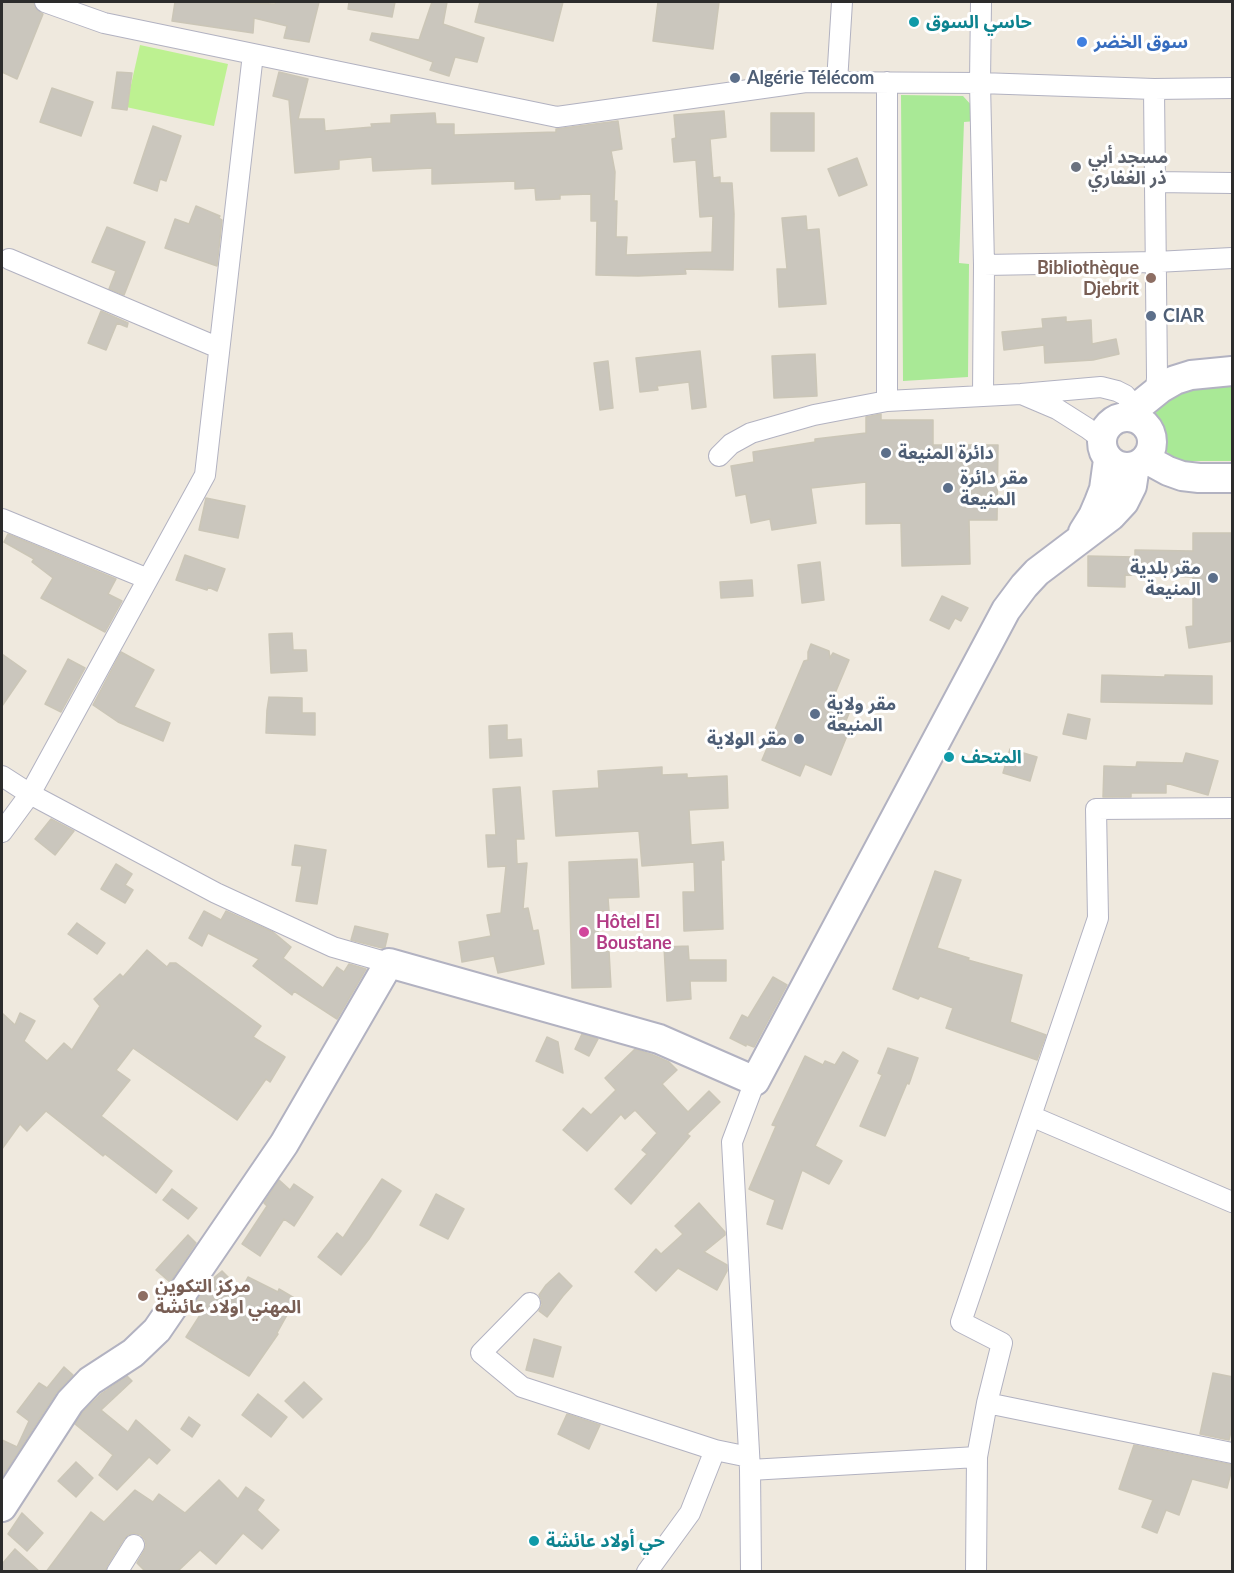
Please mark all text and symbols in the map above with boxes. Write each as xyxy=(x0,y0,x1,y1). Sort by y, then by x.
place label: حاسي السوق xyxy=(926,11,1032,33)
marker: حاسي السوق xyxy=(907,15,921,29)
place label: سوق الخضر xyxy=(1094,31,1188,53)
marker: سوق الخضر xyxy=(1075,35,1089,49)
place label: Algérie Télécom xyxy=(747,67,874,89)
marker: Algérie Télécom xyxy=(728,71,742,85)
place label: مسجد أبي ذر الغفاري xyxy=(1088,146,1168,188)
marker: مسجد أبي ذر الغفاري xyxy=(1069,160,1083,174)
place label: Bibliothèque Djebrit xyxy=(1037,257,1139,300)
marker: Bibliothèque Djebrit xyxy=(1144,271,1158,285)
place label: CIAR xyxy=(1163,305,1204,327)
marker: CIAR xyxy=(1144,309,1158,323)
place label: دائرة المنيعة xyxy=(898,442,994,464)
marker: دائرة المنيعة xyxy=(879,446,893,460)
place label: مقر دائرة المنيعة xyxy=(960,467,1028,510)
marker: مقر دائرة المنيعة xyxy=(941,481,955,495)
place label: مقر بلدية المنيعة xyxy=(1130,557,1201,600)
marker: مقر بلدية المنيعة xyxy=(1206,571,1220,585)
place label: مقر ولاية المنيعة xyxy=(827,693,896,736)
marker: مقر ولاية المنيعة xyxy=(808,707,822,721)
place label: مقر الولاية xyxy=(707,728,787,750)
marker: مقر الولاية xyxy=(792,732,806,746)
place label: المتحف xyxy=(961,746,1022,768)
marker: المتحف xyxy=(942,750,956,764)
place label: Hôtel El Boustane xyxy=(596,911,672,954)
marker: Hôtel El Boustane xyxy=(577,925,591,939)
place label: مركز التكوين المهني اولاد عائشة xyxy=(155,1275,301,1318)
marker: مركز التكوين المهني اولاد عائشة xyxy=(136,1289,150,1303)
place label: حي أولاد عائشة xyxy=(546,1530,665,1552)
marker: حي أولاد عائشة xyxy=(527,1534,541,1548)

